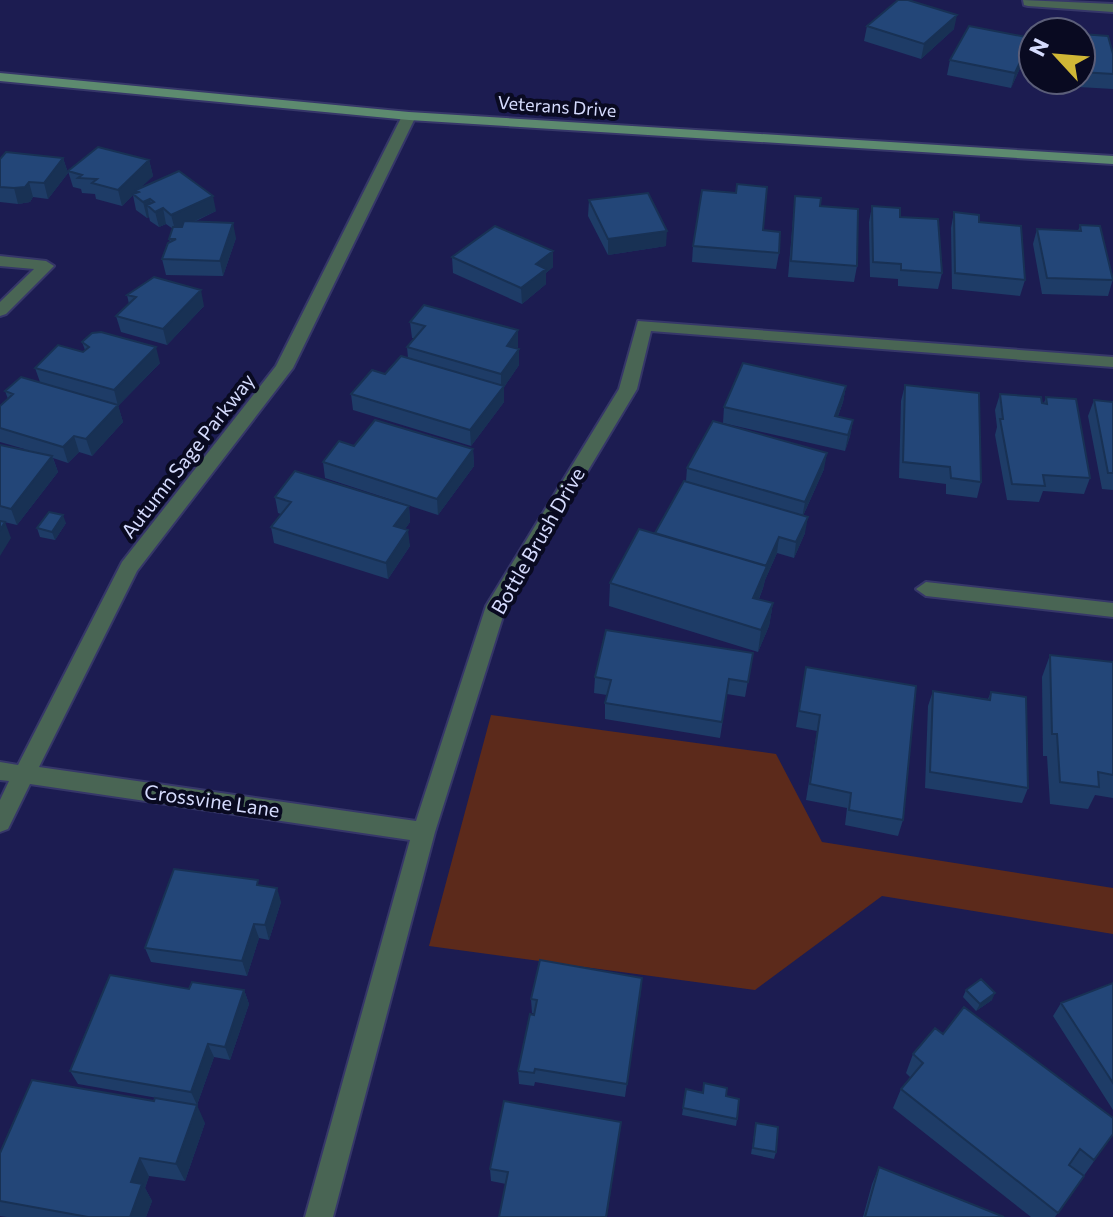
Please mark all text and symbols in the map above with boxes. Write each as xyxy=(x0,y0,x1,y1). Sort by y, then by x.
north arrow xyxy=(1017,16,1097,96)
text: N xyxy=(1023,34,1054,60)
street label: Veterans Drive xyxy=(497,91,617,121)
street label: Autumn Sage Parkway xyxy=(115,368,259,542)
street label: Bottle Brush Drive xyxy=(485,463,589,618)
street label: Crossvine Lane xyxy=(143,779,281,821)

